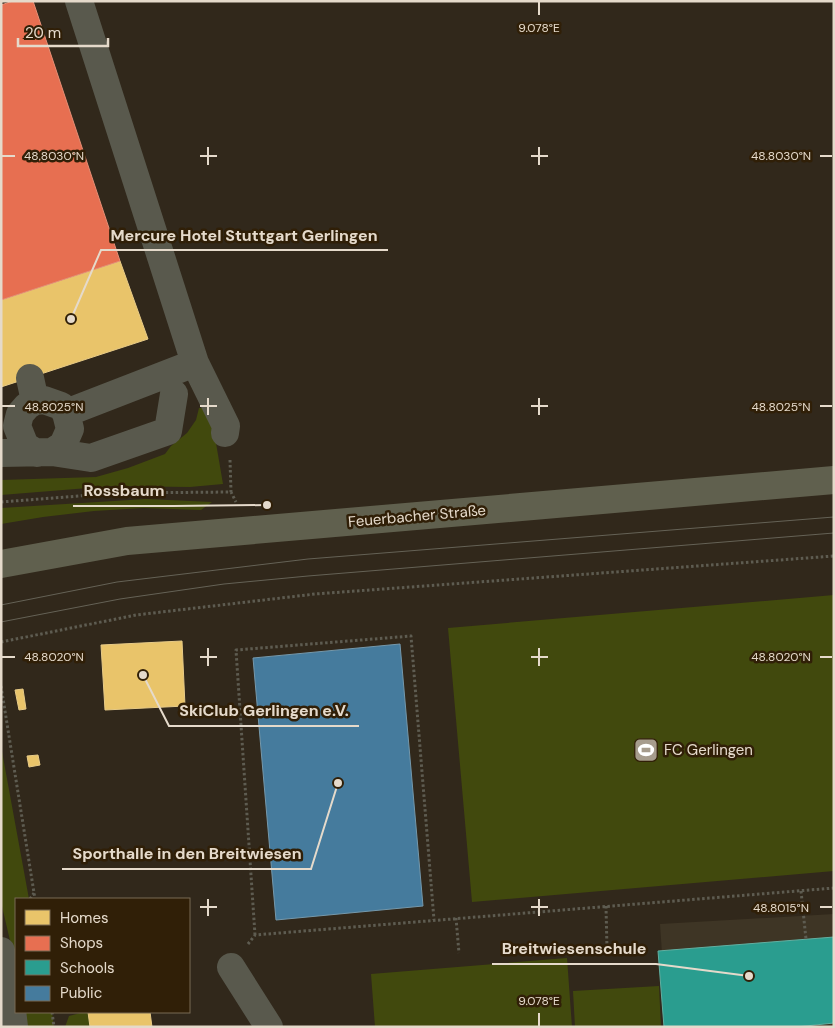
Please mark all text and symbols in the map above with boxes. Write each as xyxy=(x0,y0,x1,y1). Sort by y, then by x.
scale bar xyxy=(18,15,108,47)
text: 9.078°E xyxy=(518,20,560,36)
text: 20 m xyxy=(25,23,61,43)
text: 48.8030°N xyxy=(24,148,84,164)
text: 48.8030°N xyxy=(751,148,811,164)
callout: Mercure Hotel Stuttgart Gerlingen xyxy=(101,219,388,250)
text: Mercure Hotel Stuttgart Gerlingen xyxy=(110,225,378,246)
text: 48.8025°N xyxy=(25,399,83,415)
text: 48.8025°N xyxy=(752,399,810,415)
callout: Rossbaum xyxy=(73,475,174,506)
text: Rossbaum xyxy=(83,480,165,501)
street label: Feuerbacher Straße xyxy=(347,500,487,532)
text: 48.8020°N xyxy=(24,649,84,665)
text: 48.8020°N xyxy=(751,649,811,665)
callout: SkiClub Gerlingen e.V. xyxy=(169,695,359,726)
text: SkiClub Gerlingen e.V. xyxy=(179,700,349,721)
sports icon: FC Gerlingen xyxy=(633,737,659,763)
place label: FC Gerlingen xyxy=(664,740,753,760)
callout: Sporthalle in den Breitwiesen xyxy=(62,838,311,869)
text: Sporthalle in den Breitwiesen xyxy=(72,843,302,864)
legend xyxy=(15,898,190,1013)
text: 48.8015°N xyxy=(753,900,809,916)
text: Homes xyxy=(60,908,109,928)
text: Shops xyxy=(60,933,103,953)
callout: Breitwiesenschule xyxy=(492,933,656,964)
text: Breitwiesenschule xyxy=(502,938,646,959)
text: Schools xyxy=(60,958,115,978)
text: Public xyxy=(60,983,102,1003)
text: 9.078°E xyxy=(518,993,560,1009)

